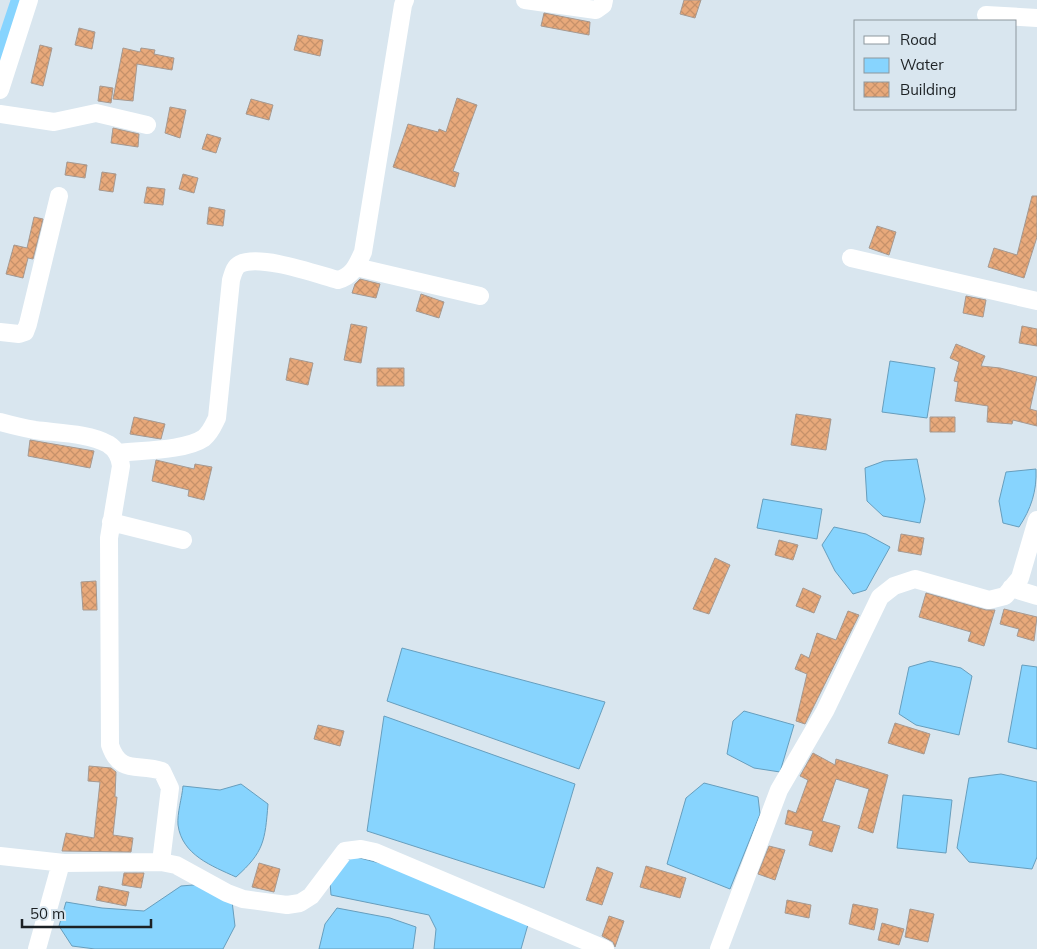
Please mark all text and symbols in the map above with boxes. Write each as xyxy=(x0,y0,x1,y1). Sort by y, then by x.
legend xyxy=(854,20,1017,110)
text: Road xyxy=(900,30,937,49)
text: Water xyxy=(900,55,944,74)
text: Building xyxy=(900,80,956,99)
scale bar xyxy=(22,896,151,928)
text: 50 m xyxy=(30,904,65,923)

